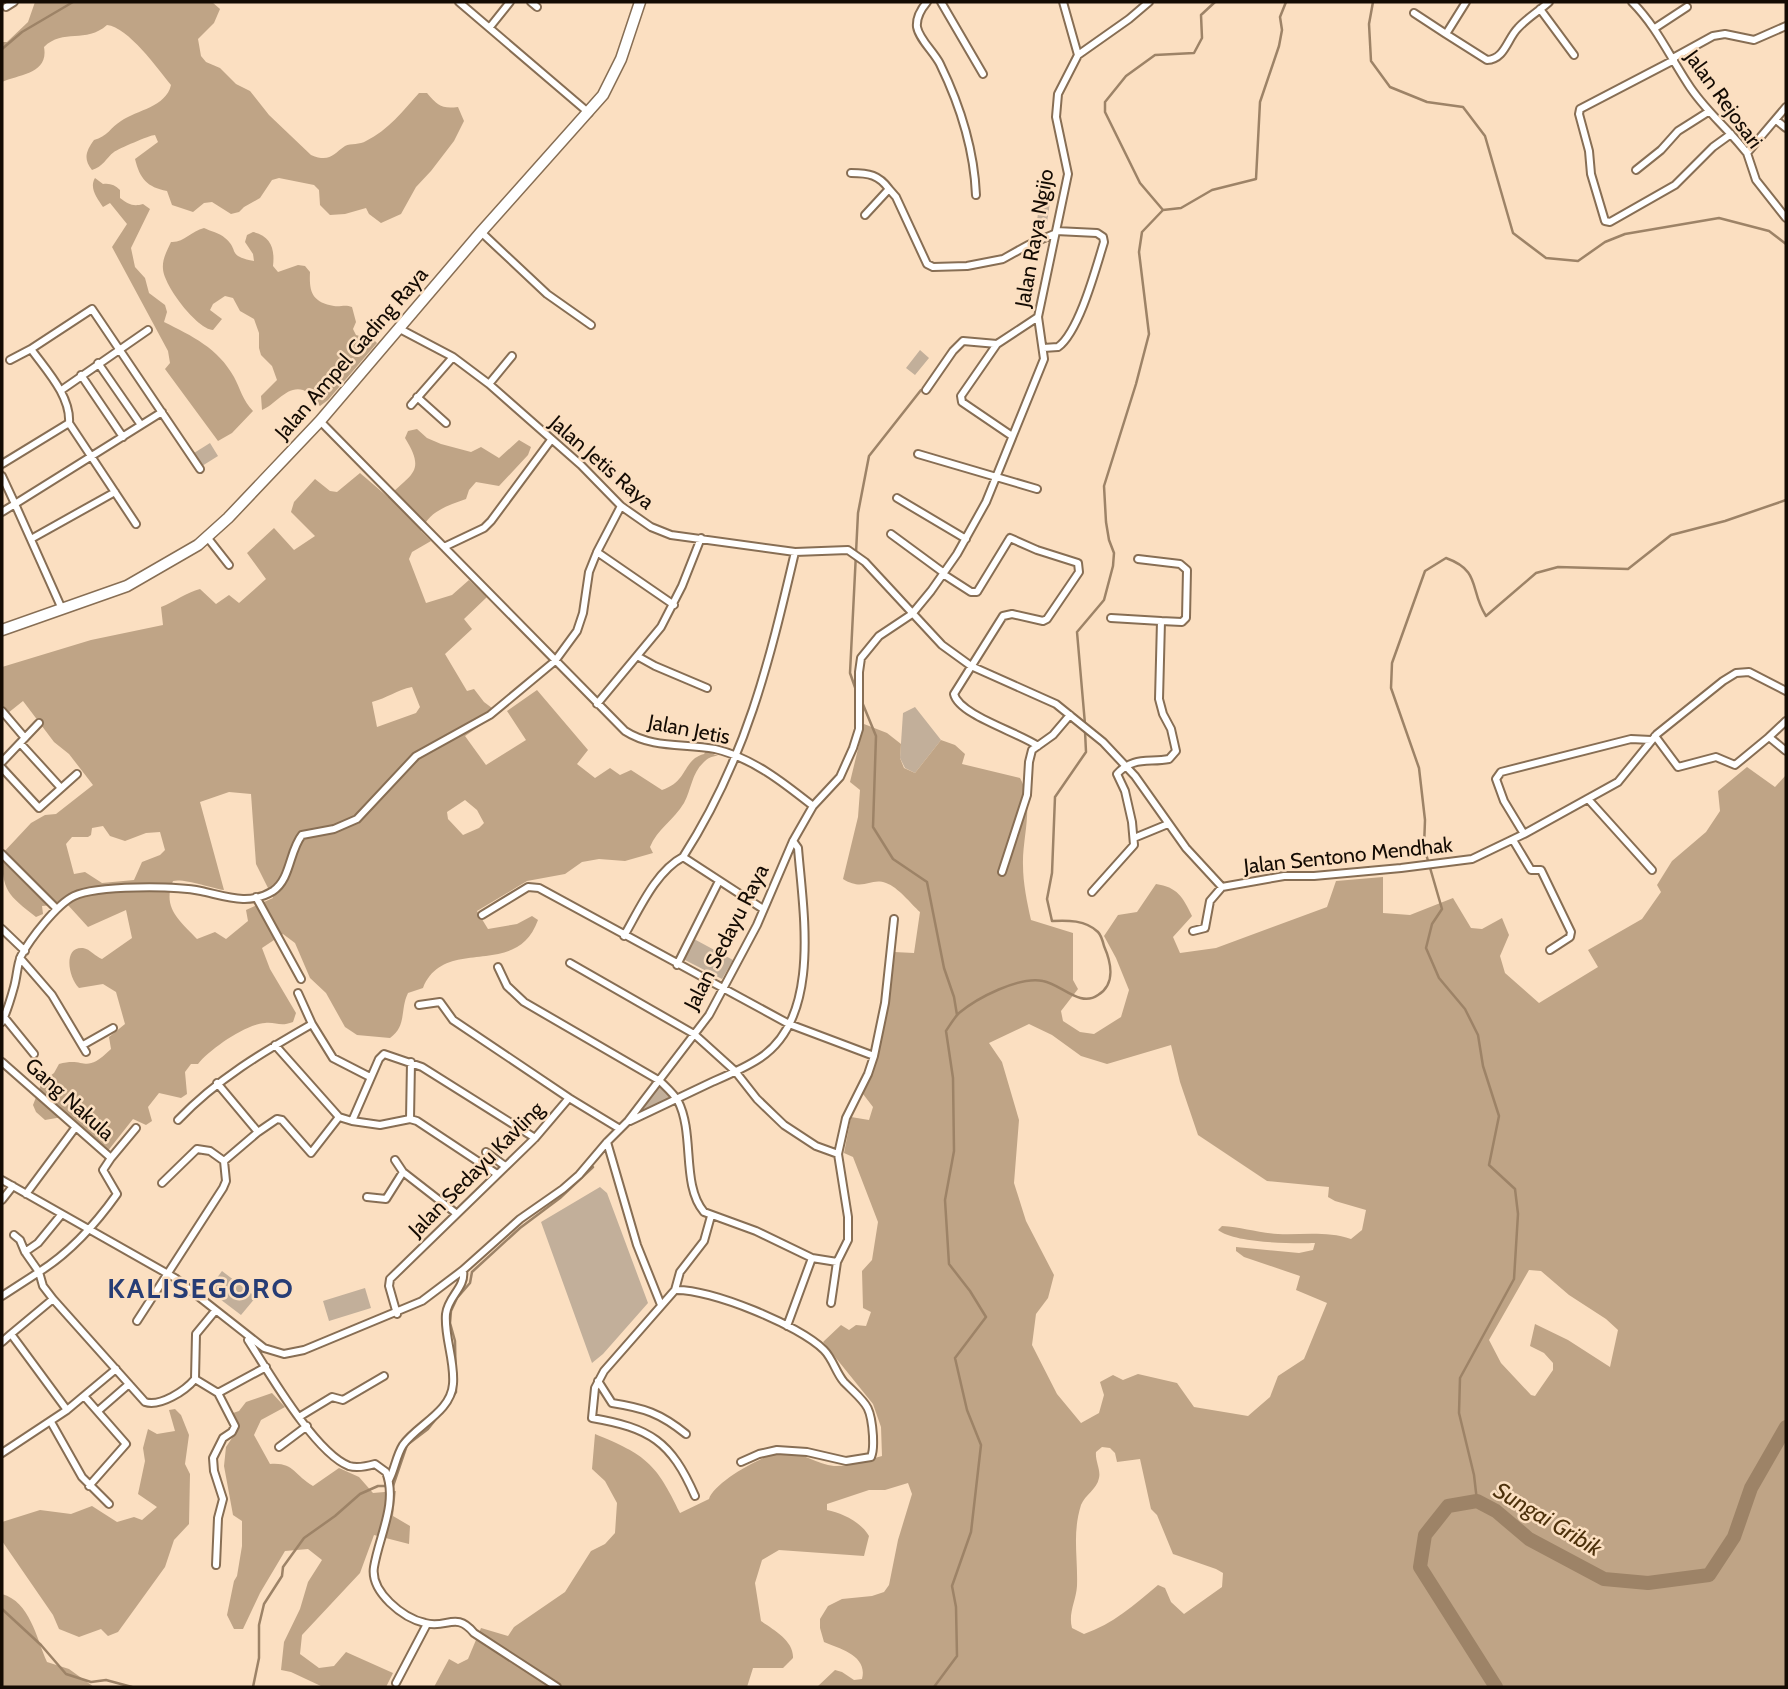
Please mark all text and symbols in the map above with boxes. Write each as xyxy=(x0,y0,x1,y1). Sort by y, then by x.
street label: Jalan Rejosari xyxy=(1679,44,1768,154)
street label: Jalan Raya Ngijo xyxy=(1009,167,1059,310)
street label: Jalan Ampel Gading Raya xyxy=(269,262,433,445)
street label: Jalan Jetis Raya xyxy=(544,409,659,514)
street label: Jalan Jetis xyxy=(645,709,732,749)
street label: Jalan Sentono Mendhak xyxy=(1241,832,1454,878)
street label: Jalan Sedayu Raya xyxy=(678,860,773,1015)
street label: Gang Nakula xyxy=(20,1053,120,1145)
street label: Jalan Sedayu Kavling xyxy=(402,1096,549,1243)
district label: KALISEGORO xyxy=(107,1271,295,1305)
water label: Sungai Gribik xyxy=(1489,1476,1608,1563)

